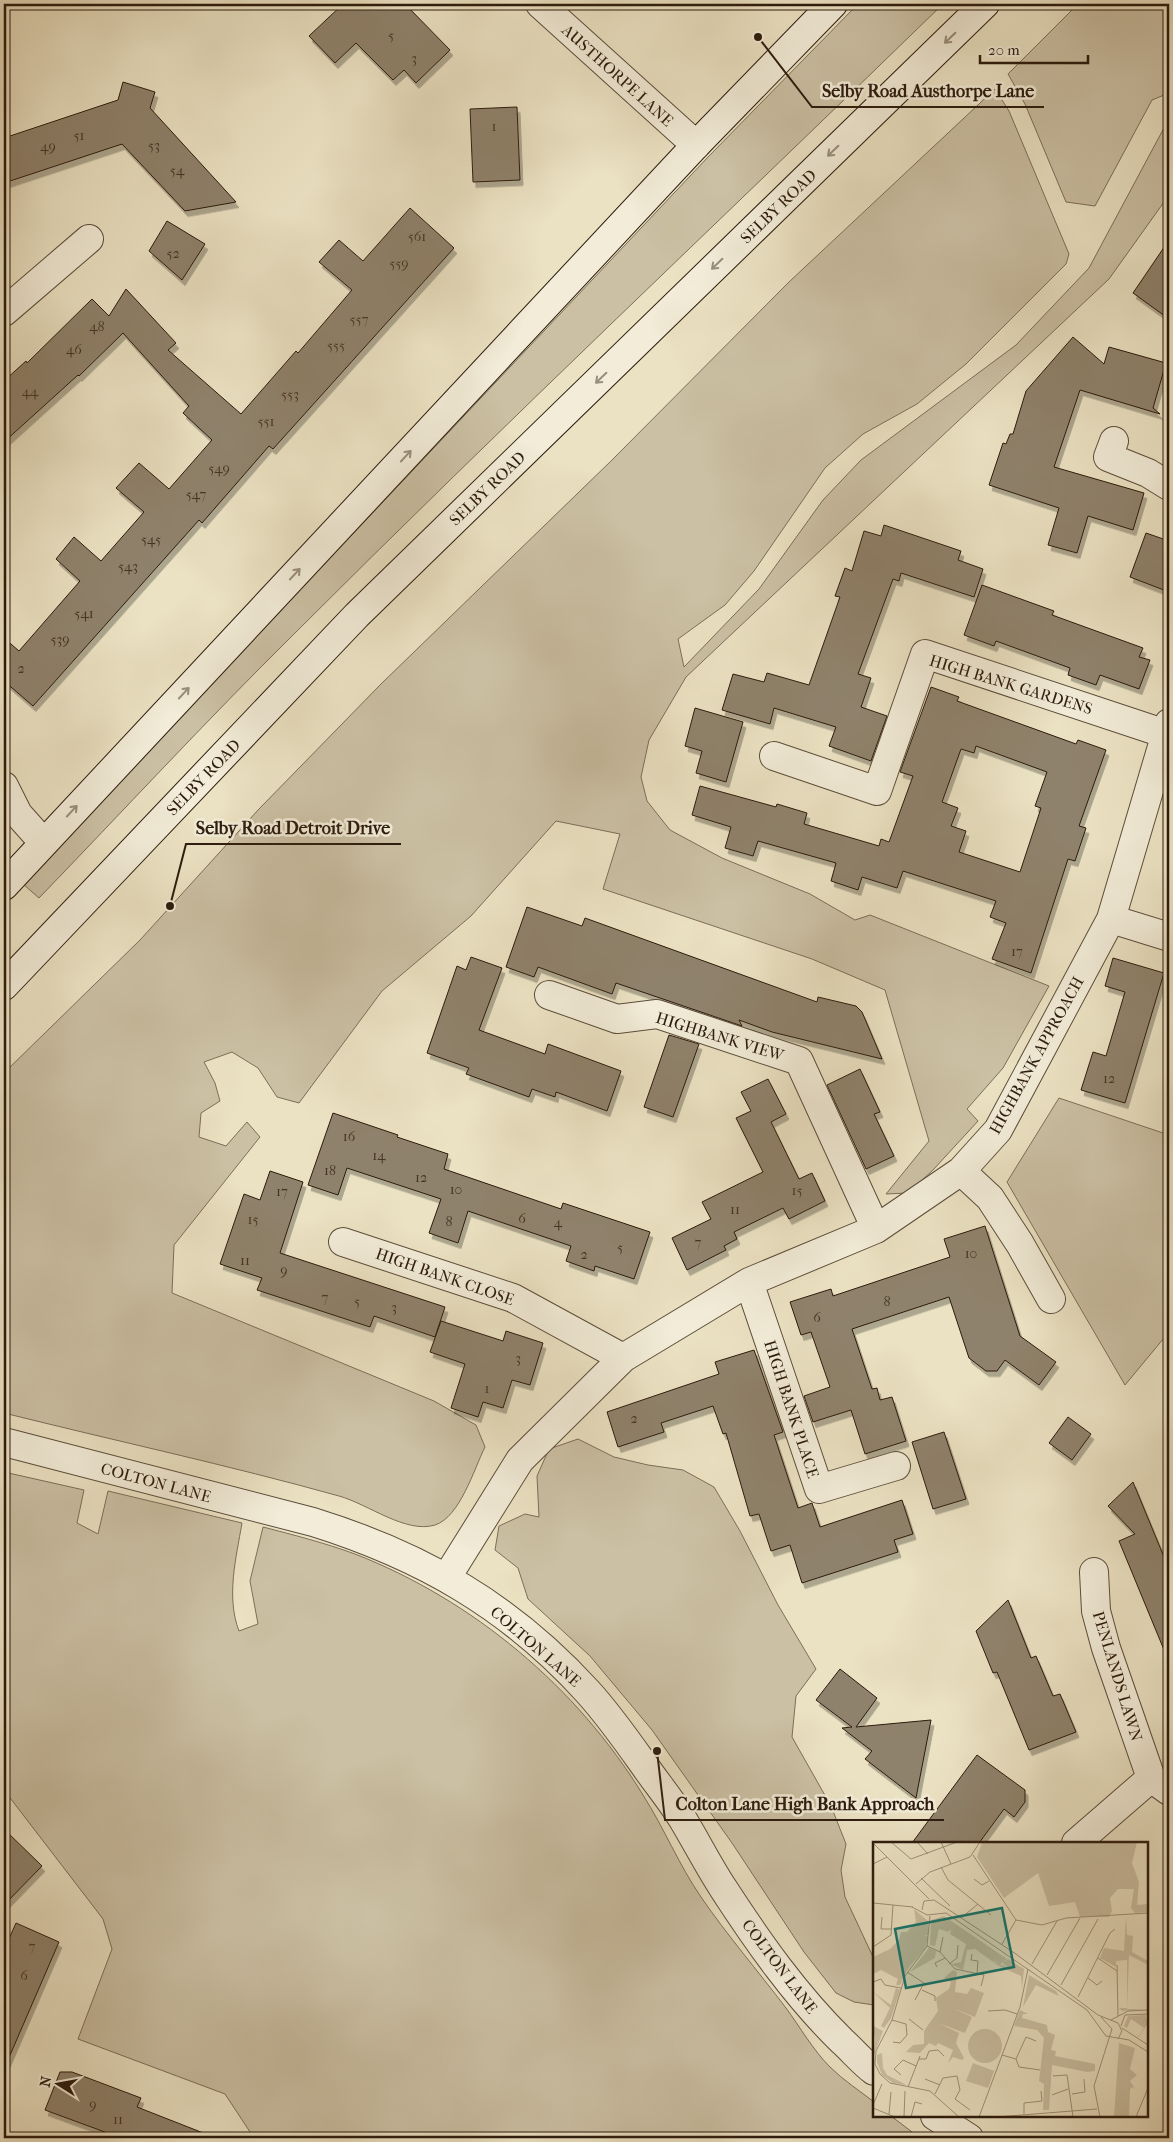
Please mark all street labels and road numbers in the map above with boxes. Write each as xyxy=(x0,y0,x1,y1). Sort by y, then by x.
street label: AUSTHORPE LANE xyxy=(557,20,677,130)
street label: SELBY ROAD xyxy=(736,165,820,247)
street label: SELBY ROAD xyxy=(445,447,529,529)
street label: HIGH BANK GARDENS xyxy=(927,651,1095,718)
street label: SELBY ROAD xyxy=(162,735,244,819)
street label: HIGHBANK APPROACH xyxy=(985,973,1088,1137)
street label: HIGHBANK VIEW xyxy=(654,1008,787,1065)
street label: HIGH BANK CLOSE xyxy=(373,1244,517,1309)
street label: HIGH BANK PLACE xyxy=(760,1338,823,1481)
street label: COLTON LANE xyxy=(99,1459,213,1506)
street label: COLTON LANE xyxy=(487,1602,585,1691)
street label: PENLANDS LAWN xyxy=(1089,1609,1146,1743)
street label: COLTON LANE xyxy=(738,1915,821,2017)

